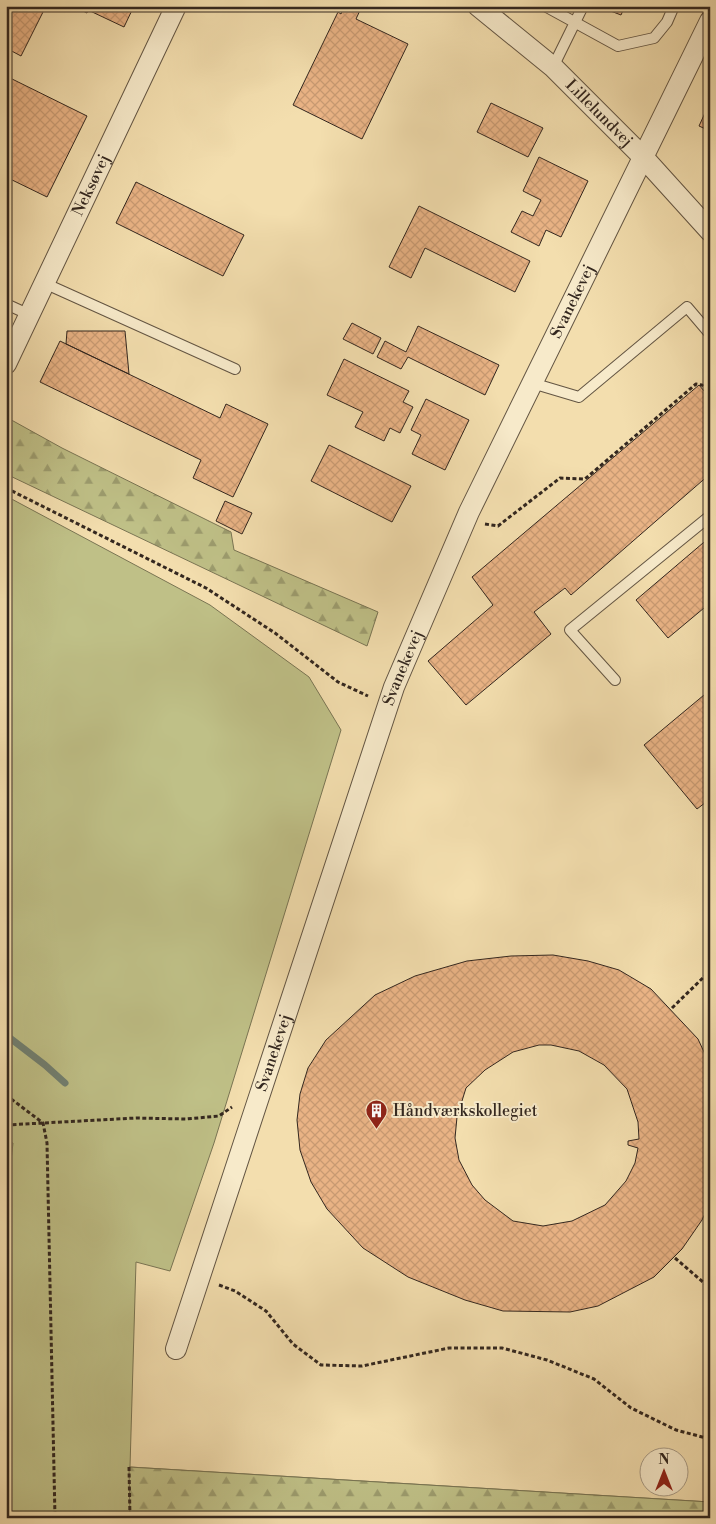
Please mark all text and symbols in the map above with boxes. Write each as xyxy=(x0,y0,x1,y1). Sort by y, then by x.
street label: Lillelundvej xyxy=(561,75,637,151)
street label: Neksøvej xyxy=(68,151,114,219)
street label: Svanekevej xyxy=(546,261,599,342)
street label: Svanekevej xyxy=(379,627,427,708)
street label: Svanekevej xyxy=(252,1012,296,1094)
building icon: Håndværkskollegiet xyxy=(365,1099,389,1130)
place label: Håndværkskollegiet xyxy=(393,1101,538,1121)
north arrow xyxy=(638,1446,688,1496)
text: N xyxy=(658,1451,670,1469)

